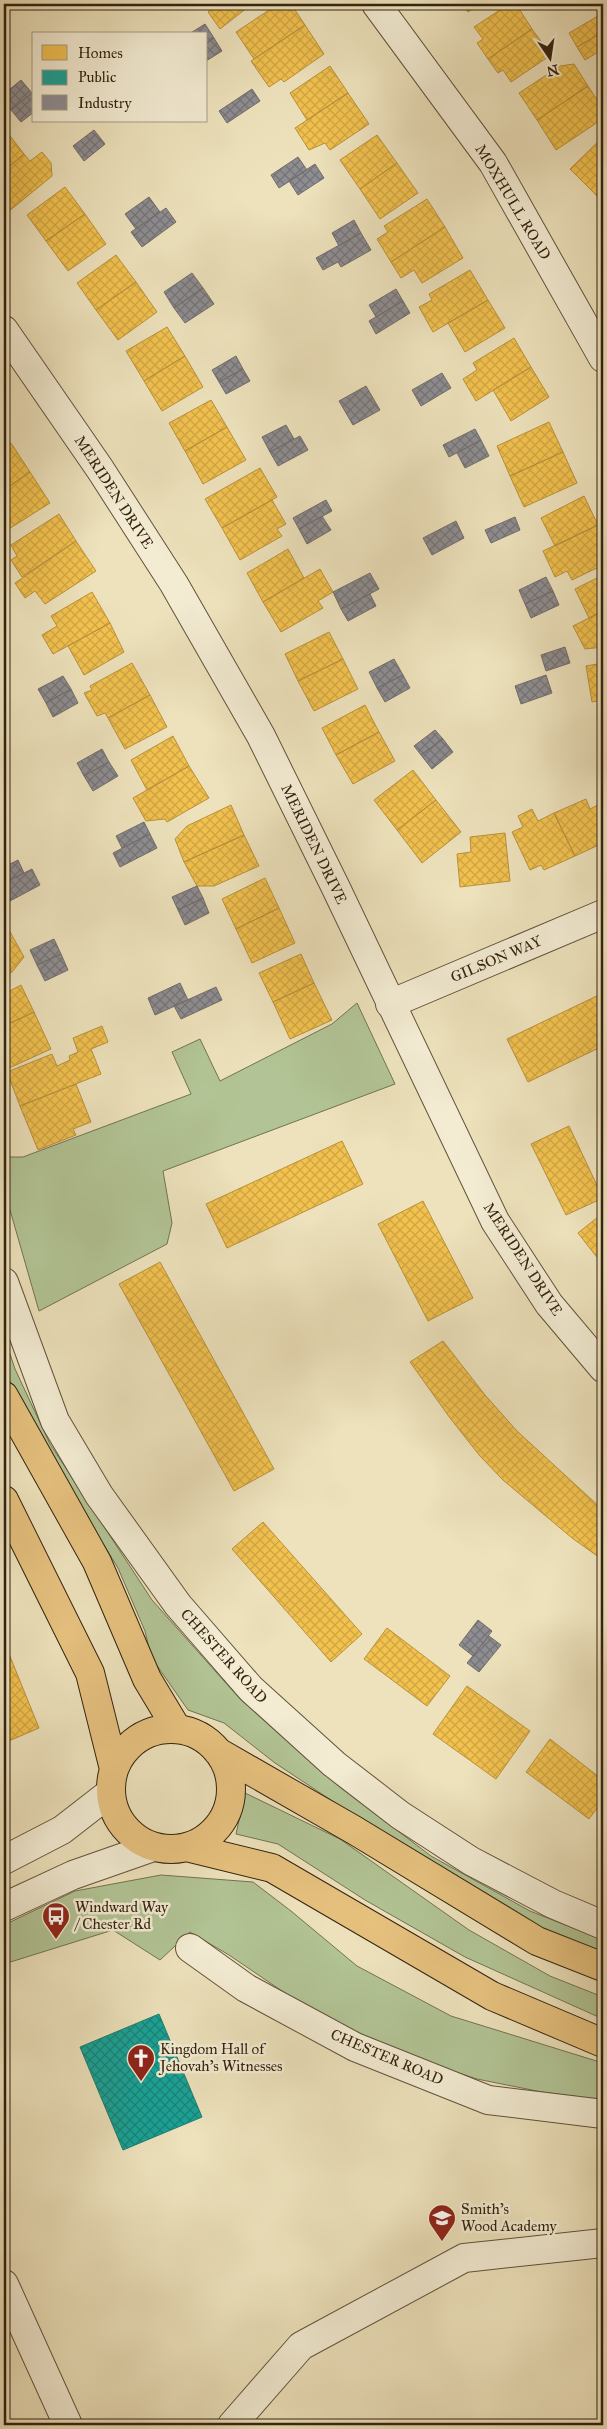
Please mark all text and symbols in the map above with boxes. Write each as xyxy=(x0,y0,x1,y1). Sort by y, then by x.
legend xyxy=(32,32,208,122)
north arrow xyxy=(524,32,574,82)
text: Homes xyxy=(78,44,123,62)
text: N xyxy=(545,61,561,80)
text: Public xyxy=(78,68,116,86)
text: Industry xyxy=(78,94,132,112)
street label: MOXHULL ROAD xyxy=(471,141,555,263)
street label: MERIDEN DRIVE xyxy=(71,432,157,552)
street label: MERIDEN DRIVE xyxy=(277,781,351,907)
street label: GILSON WAY xyxy=(448,932,545,986)
street label: MERIDEN DRIVE xyxy=(480,1199,566,1319)
street label: CHESTER ROAD xyxy=(177,1605,271,1707)
place label: Windward Way / Chester Rd xyxy=(74,1898,169,1933)
bus stop icon: Windward Way / Chester Rd xyxy=(41,1901,71,1940)
street label: CHESTER ROAD xyxy=(328,2025,446,2089)
place label: Kingdom Hall of Jehovah's Witnesses xyxy=(158,2040,283,2076)
church icon: Kingdom Hall of Jehovah's Witnesses xyxy=(126,2043,156,2082)
place label: Smith's Wood Academy xyxy=(461,2200,558,2235)
school or university icon: Smith's Wood Academy xyxy=(427,2203,457,2242)

